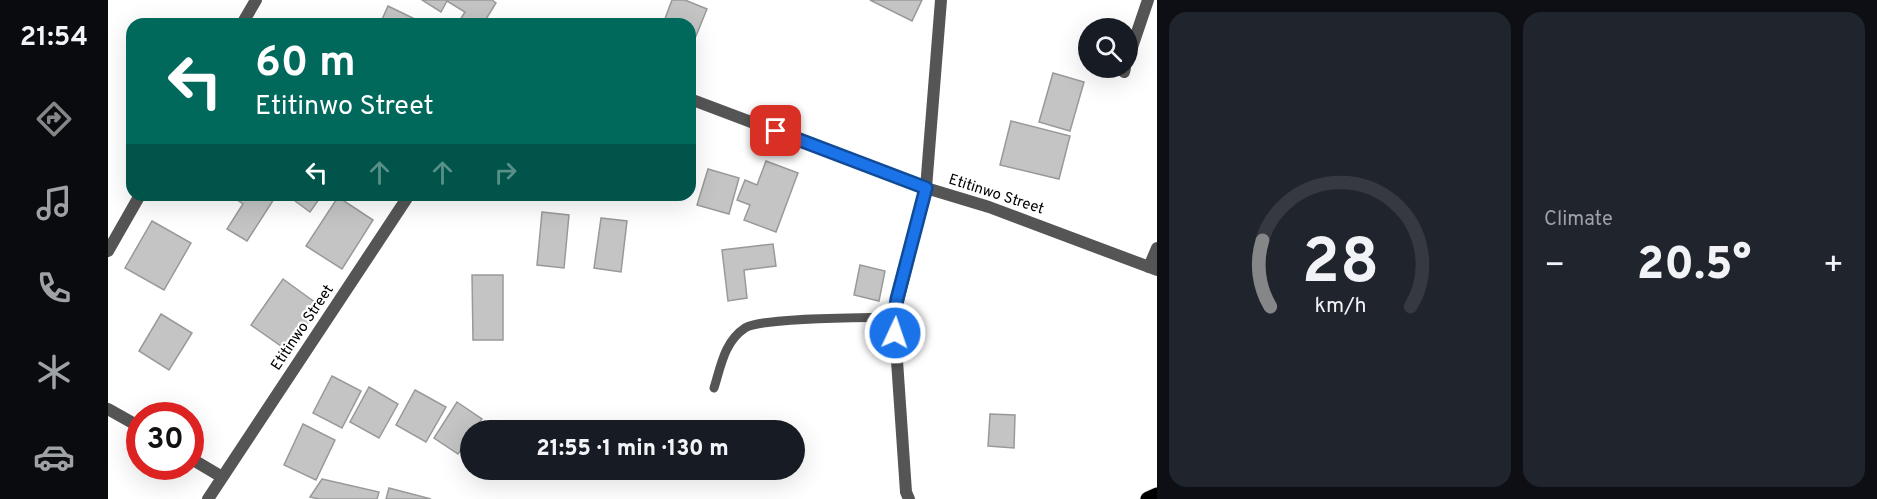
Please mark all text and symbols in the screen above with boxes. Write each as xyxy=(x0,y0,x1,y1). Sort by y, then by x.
map controls xyxy=(1078,18,1138,78)
button: search xyxy=(1078,18,1138,78)
text: 21:54 xyxy=(20,21,88,55)
text: 60 m xyxy=(255,38,356,91)
icon: left xyxy=(156,42,234,120)
text: Etitinwo Street xyxy=(255,90,434,124)
icon: directions xyxy=(33,98,75,140)
pin xyxy=(750,105,801,156)
icon: arrive xyxy=(759,114,792,147)
icon: left xyxy=(300,156,333,189)
icon: ahead xyxy=(363,156,396,189)
icon: ahead xyxy=(426,156,459,189)
icon: right xyxy=(489,156,522,189)
street label: Etitinwo Street xyxy=(946,171,1046,219)
icon: music xyxy=(33,182,75,224)
text: Climate xyxy=(1544,207,1613,233)
text: 28 xyxy=(1301,226,1379,305)
text: 20.5° xyxy=(1637,238,1751,295)
text: − xyxy=(1544,246,1565,288)
text: + xyxy=(1823,246,1844,288)
icon: phone xyxy=(33,267,75,309)
street label: Etitinwo Street xyxy=(267,282,339,374)
text: km/h xyxy=(1314,293,1366,320)
position arrow xyxy=(863,301,927,365)
icon: climate xyxy=(33,351,75,393)
speed limit sign: 30 xyxy=(126,402,204,480)
icon: car xyxy=(33,436,75,478)
text: 21:55 · 1 min · 130 m xyxy=(536,436,729,463)

